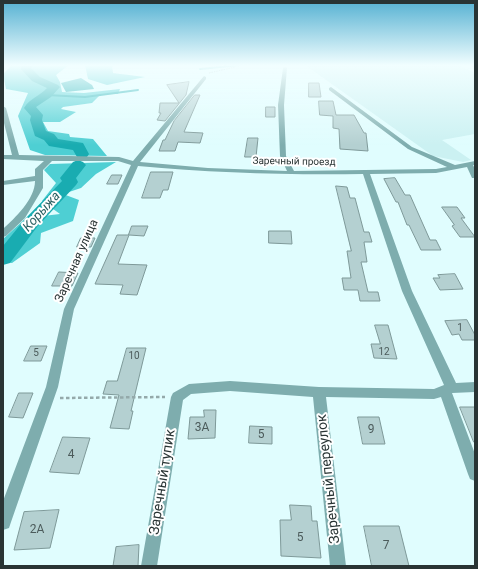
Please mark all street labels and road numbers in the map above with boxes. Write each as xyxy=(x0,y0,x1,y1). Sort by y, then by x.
street label: Заречный проезд xyxy=(252,155,336,169)
street label: Заречная улица xyxy=(52,217,102,305)
street label: Заречный переулок xyxy=(314,413,344,545)
street label: Заречный тупик xyxy=(146,428,180,536)

